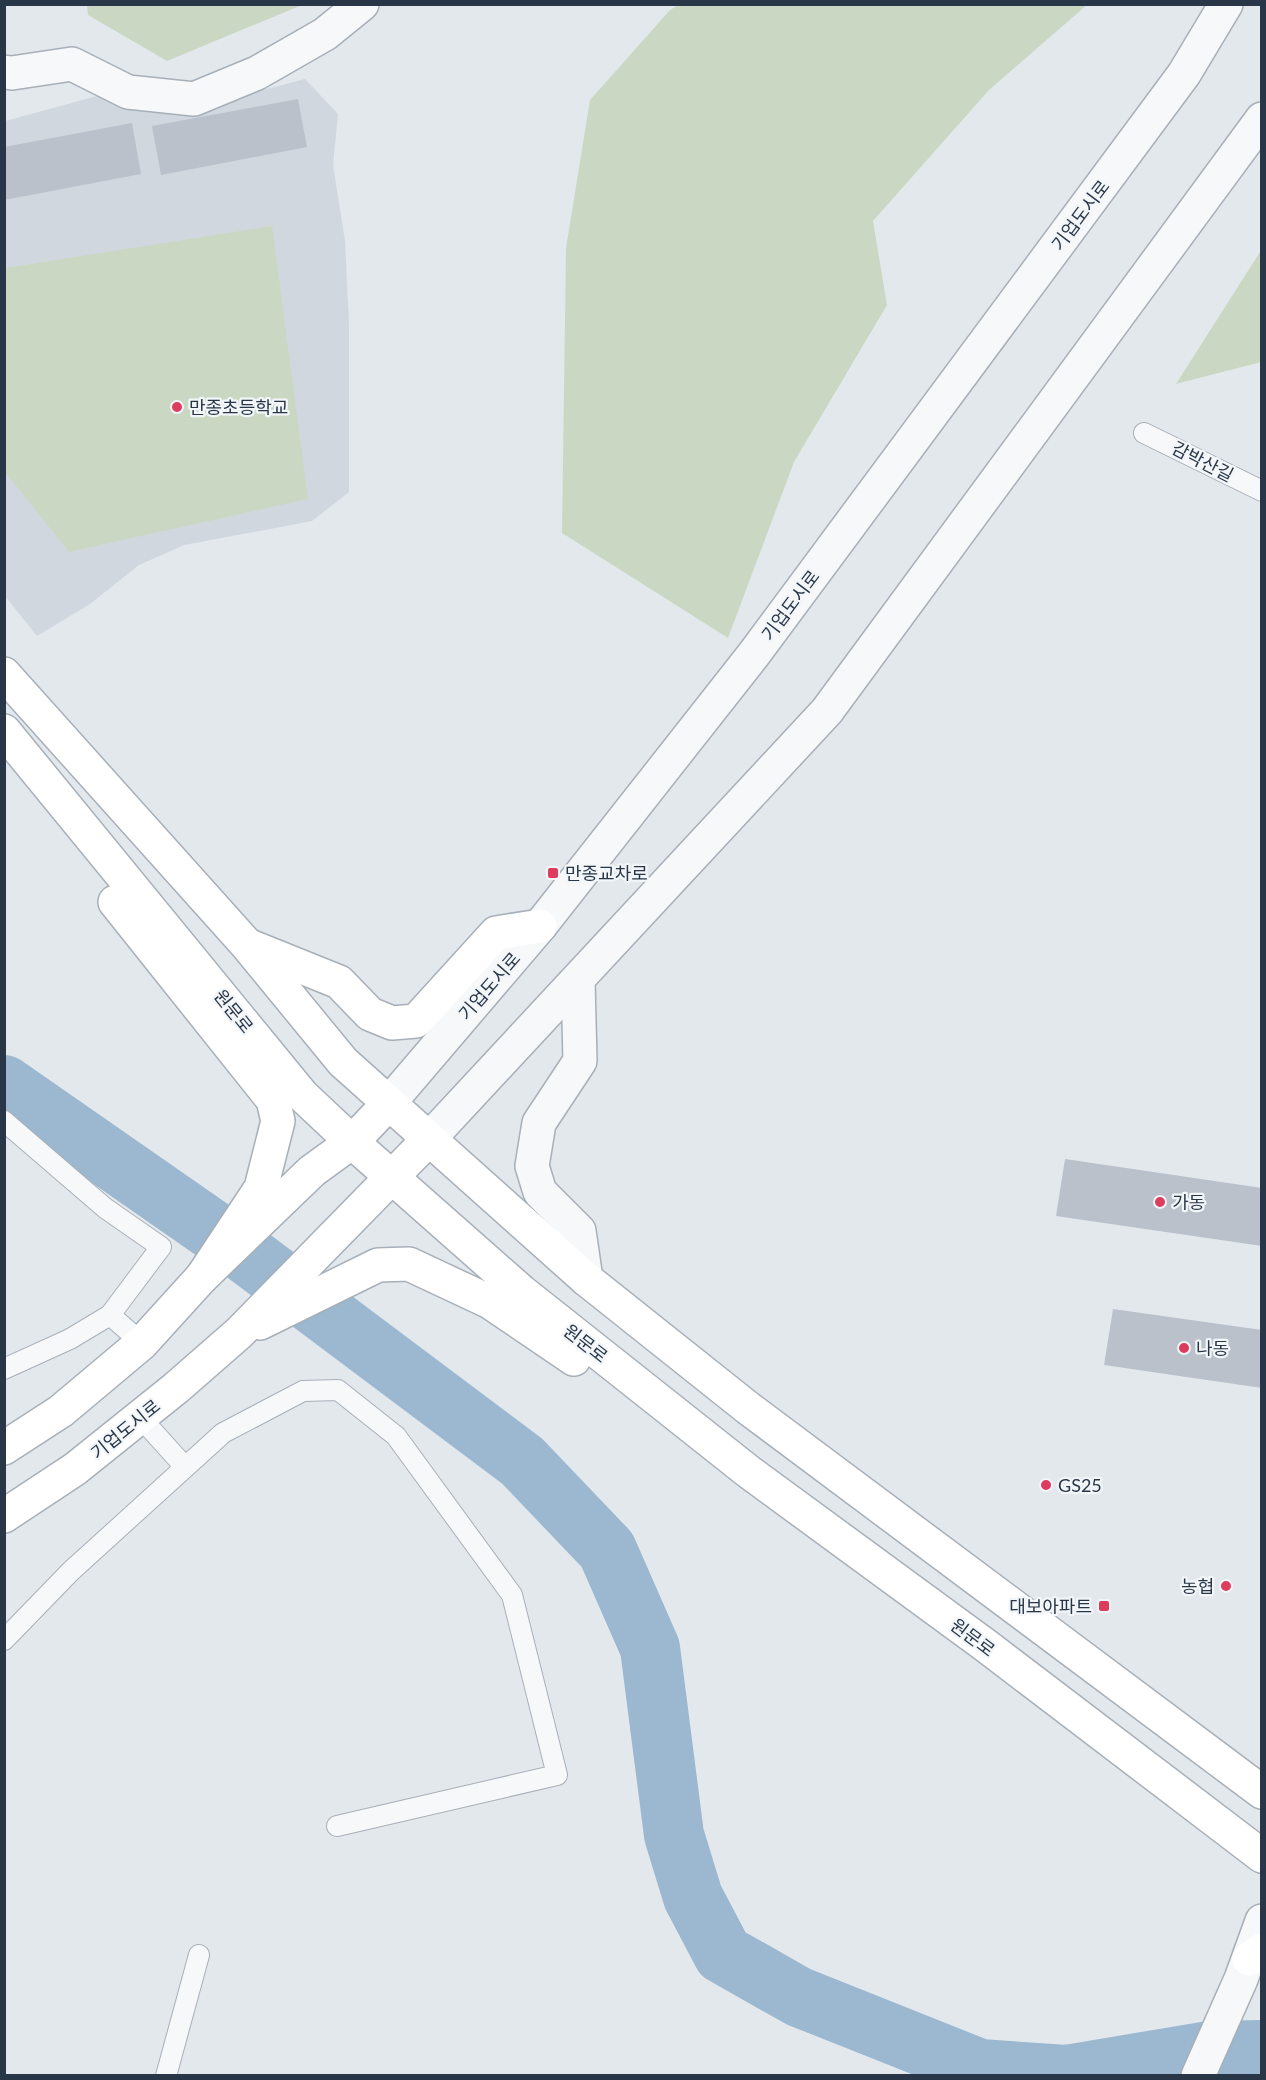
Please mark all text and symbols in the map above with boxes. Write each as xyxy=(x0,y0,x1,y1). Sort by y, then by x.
street label: 기업도시로 xyxy=(1046,175,1114,255)
place label: 만종초등학교 xyxy=(189,396,288,418)
marker: 만종초등학교 xyxy=(170,400,184,414)
street label: 감박산길 xyxy=(1168,436,1238,486)
street label: 기업도시로 xyxy=(756,565,824,645)
place label: 만종교차로 xyxy=(565,862,648,884)
marker: 만종교차로 xyxy=(546,866,560,880)
street label: 기업도시로 xyxy=(454,948,524,1024)
street label: 원문로 xyxy=(210,985,258,1037)
place label: 가동 xyxy=(1172,1191,1205,1213)
marker: 가동 xyxy=(1153,1195,1167,1209)
street label: 원문로 xyxy=(560,1319,612,1367)
place label: 나동 xyxy=(1196,1337,1229,1359)
marker: 나동 xyxy=(1177,1341,1191,1355)
street label: 기업도시로 xyxy=(86,1394,164,1464)
place label: GS25 xyxy=(1058,1474,1102,1496)
marker: GS25 xyxy=(1039,1478,1053,1492)
place label: 농협 xyxy=(1181,1575,1214,1597)
marker: 농협 xyxy=(1219,1579,1233,1593)
place label: 대보아파트 xyxy=(1009,1595,1092,1617)
marker: 대보아파트 xyxy=(1097,1599,1111,1613)
street label: 원문로 xyxy=(947,1613,999,1661)

